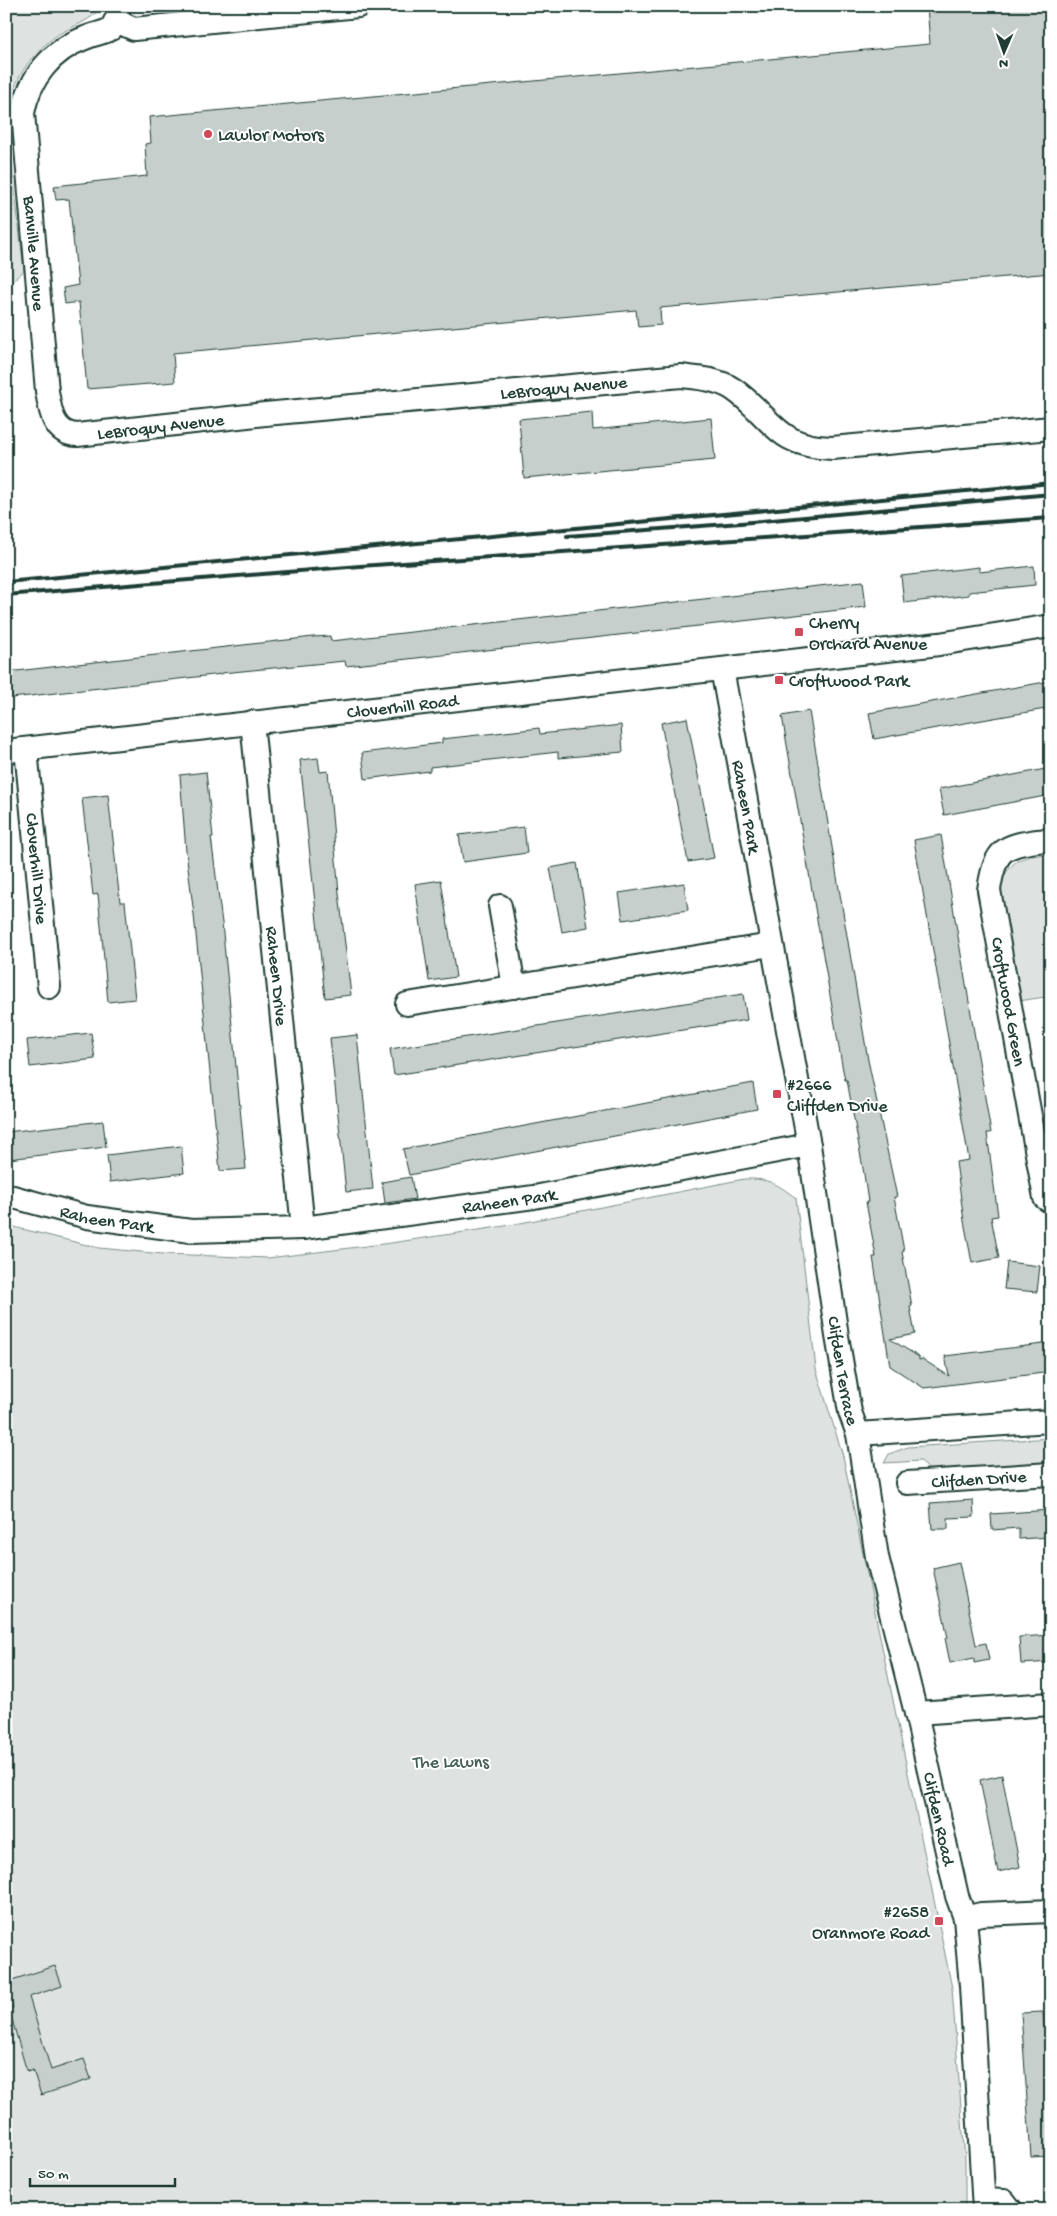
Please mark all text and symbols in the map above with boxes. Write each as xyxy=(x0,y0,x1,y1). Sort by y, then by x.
north arrow xyxy=(980,28,1030,78)
text: N xyxy=(999,54,1008,71)
place label: Lawlor Motors xyxy=(218,126,325,147)
marker: Lawlor Motors xyxy=(202,128,214,140)
street label: Banville Avenue xyxy=(17,194,48,312)
street label: LeBroquy Avenue xyxy=(499,373,629,405)
street label: LeBroquy Avenue xyxy=(96,411,226,446)
place label: Cherry Orchard Avenue xyxy=(809,614,928,656)
marker: Cherry Orchard Avenue xyxy=(793,626,805,638)
place label: Croftwood Park xyxy=(789,672,911,693)
marker: Croftwood Park xyxy=(773,674,785,686)
street label: Cloverhill Road xyxy=(346,691,461,725)
street label: Raheen Park xyxy=(726,759,764,858)
street label: Cloverhill Drive xyxy=(19,812,51,926)
street label: Raheen Drive xyxy=(260,925,291,1027)
street label: Croftwood Green xyxy=(985,936,1029,1069)
place label: #2666 Cliffden Drive xyxy=(787,1076,888,1118)
marker: #2666 Cliffden Drive xyxy=(771,1088,783,1100)
street label: Raheen Park xyxy=(461,1185,560,1220)
street label: Raheen Park xyxy=(57,1202,157,1239)
street label: Clifden Terrace xyxy=(821,1315,862,1429)
street label: Clifden Drive xyxy=(931,1468,1028,1494)
park label: The Lawns xyxy=(412,1753,490,1774)
street label: Clifden Road xyxy=(917,1771,958,1869)
place label: #2658 Oranmore Road xyxy=(812,1903,930,1945)
marker: #2658 Oranmore Road xyxy=(933,1915,945,1927)
scale bar xyxy=(30,2156,175,2188)
text: 50 m xyxy=(38,2166,69,2184)

